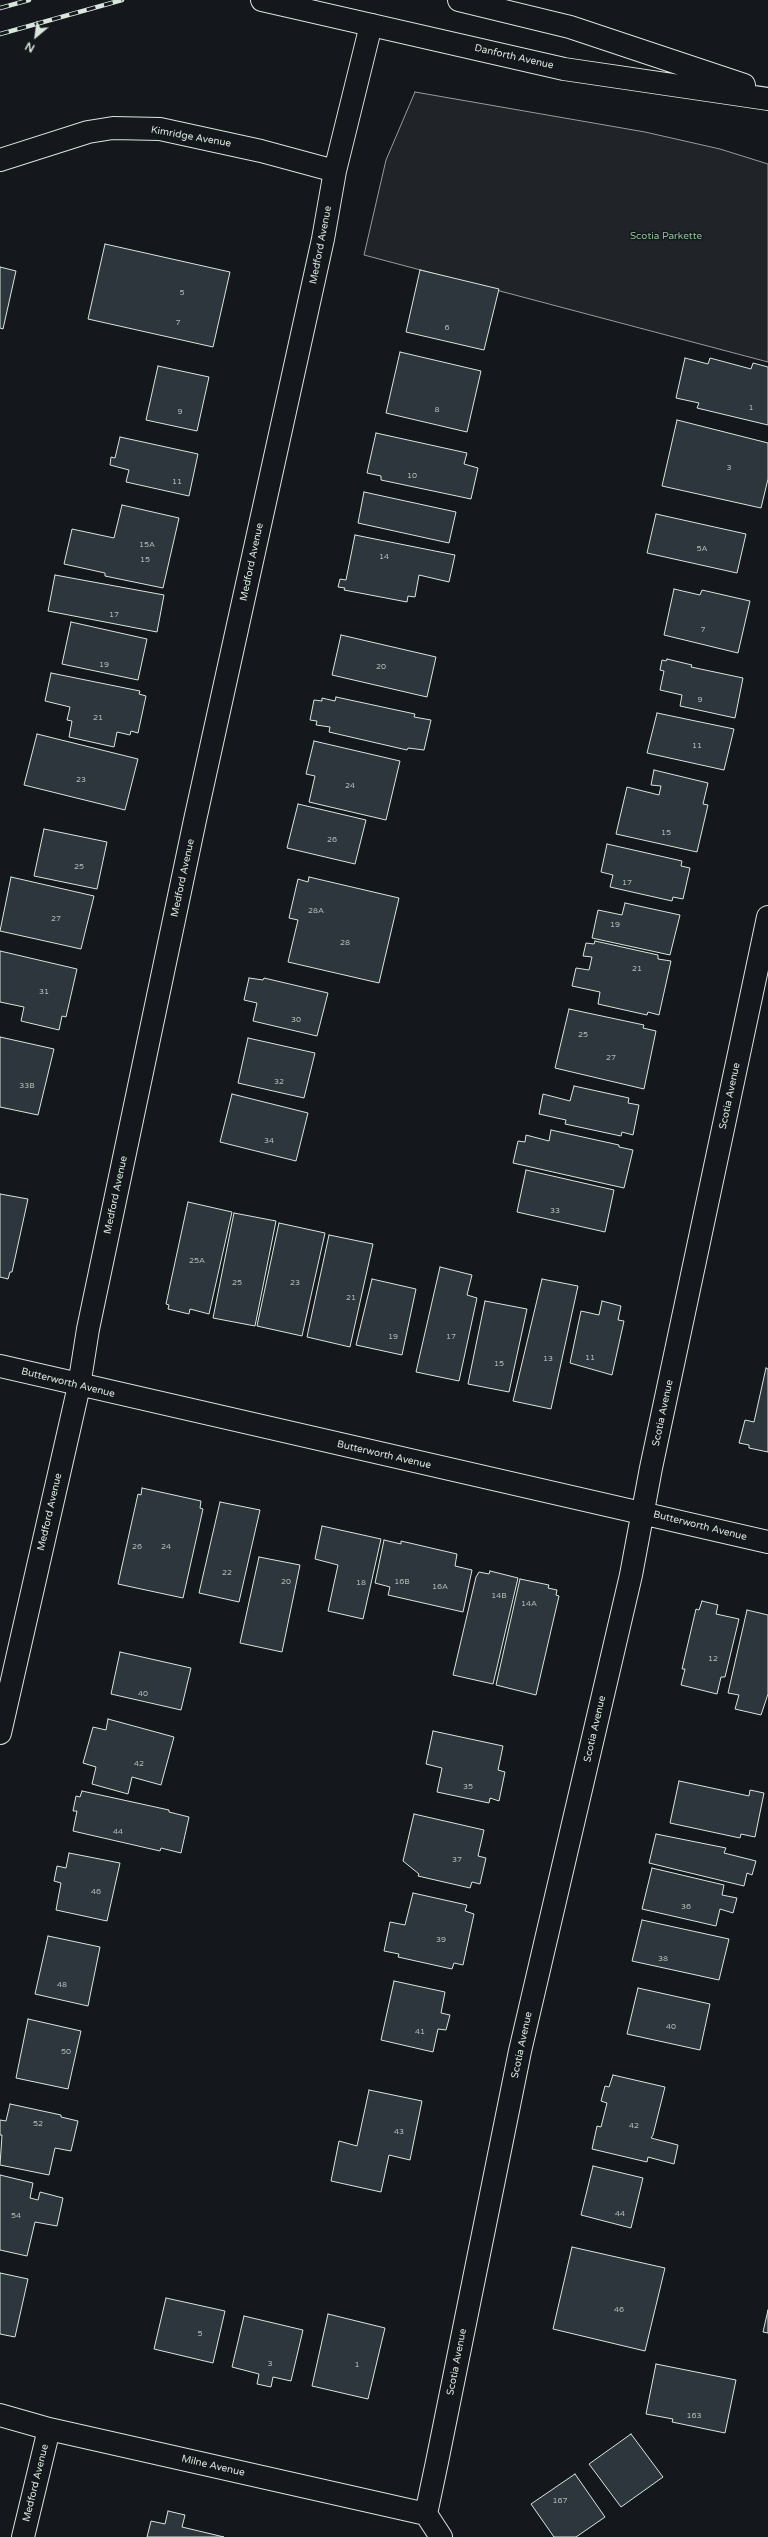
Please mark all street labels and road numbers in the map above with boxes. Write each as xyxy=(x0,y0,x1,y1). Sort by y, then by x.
street label: Danforth Avenue xyxy=(473,42,555,72)
street label: Kimridge Avenue xyxy=(150,124,232,150)
street label: Medford Avenue xyxy=(308,205,334,285)
street label: Medford Avenue xyxy=(238,522,266,602)
street label: Medford Avenue xyxy=(169,838,197,918)
street label: Scotia Avenue xyxy=(717,1062,743,1130)
street label: Medford Avenue xyxy=(102,1155,130,1235)
street label: Butterworth Avenue xyxy=(20,1366,116,1400)
street label: Scotia Avenue xyxy=(650,1379,676,1447)
street label: Butterworth Avenue xyxy=(336,1438,432,1472)
street label: Medford Avenue xyxy=(35,1472,65,1552)
street label: Butterworth Avenue xyxy=(652,1509,748,1543)
street label: Scotia Avenue xyxy=(582,1695,608,1763)
street label: Scotia Avenue xyxy=(509,2011,535,2079)
street label: Scotia Avenue xyxy=(445,2328,469,2396)
street label: Medford Avenue xyxy=(21,2443,51,2523)
street label: Milne Avenue xyxy=(180,2453,246,2479)

